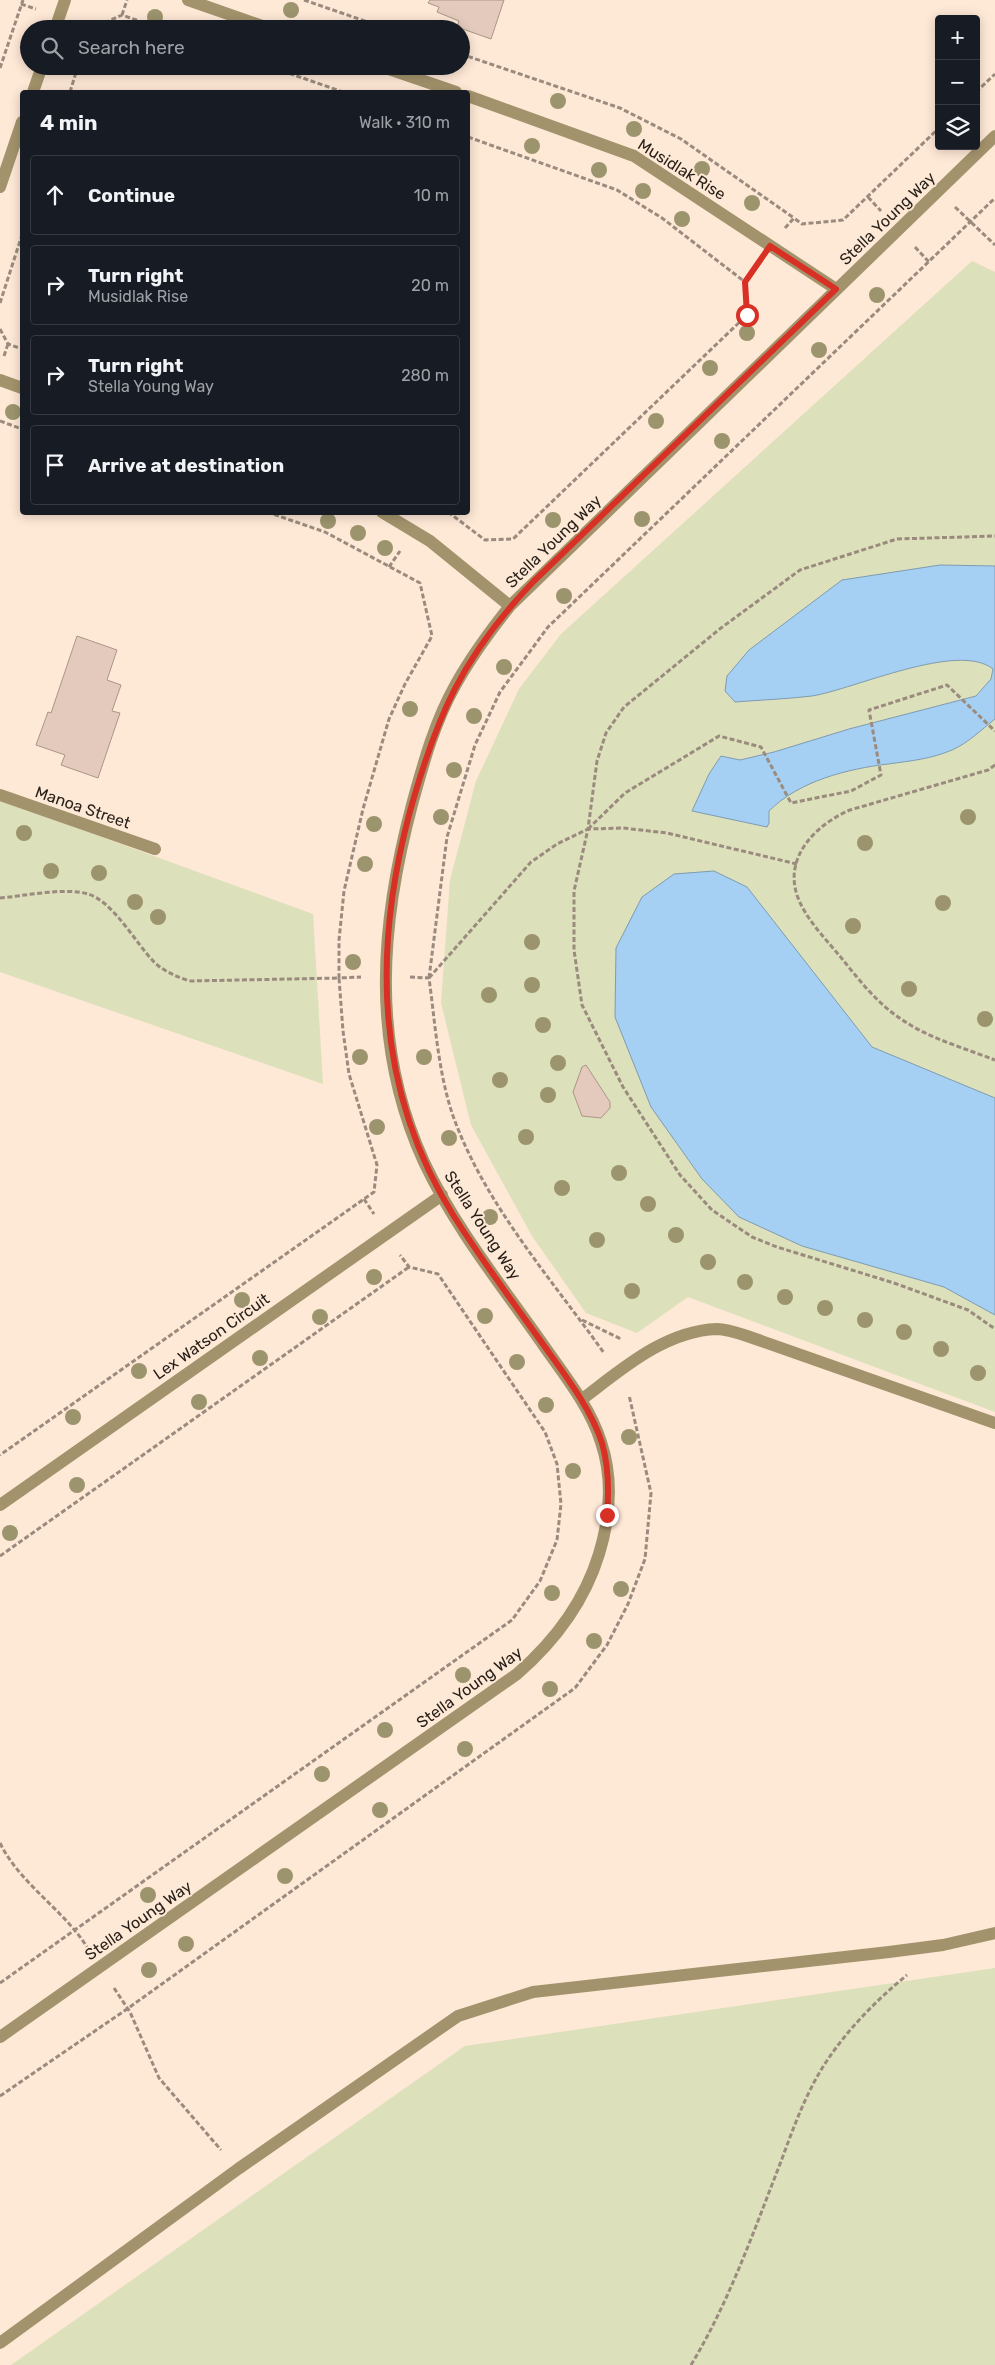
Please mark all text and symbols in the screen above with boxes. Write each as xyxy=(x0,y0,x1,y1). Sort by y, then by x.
map controls xyxy=(935,15,980,150)
button: + xyxy=(935,15,980,60)
search box xyxy=(20,20,470,75)
icon: search xyxy=(38,34,66,62)
text: Search here xyxy=(78,36,185,59)
button: − xyxy=(935,60,980,105)
button: layers xyxy=(935,105,980,150)
text: 4 min xyxy=(40,110,98,135)
text: Walk · 310 m xyxy=(359,113,450,132)
street label: Musidlak Rise xyxy=(634,135,729,204)
street label: Stella Young Way xyxy=(835,168,939,269)
icon: ahead xyxy=(41,181,69,209)
text: Continue xyxy=(88,184,175,207)
text: 10 m xyxy=(414,186,449,205)
text: Turn right xyxy=(88,264,183,287)
icon: right xyxy=(41,271,69,299)
text: 20 m xyxy=(411,276,449,295)
text: Musidlak Rise xyxy=(88,287,188,306)
route start xyxy=(736,304,759,327)
text: Turn right xyxy=(88,354,183,377)
icon: right xyxy=(41,361,69,389)
text: 280 m xyxy=(401,366,449,385)
text: Stella Young Way xyxy=(88,377,214,396)
icon: arrive xyxy=(41,451,69,479)
text: Arrive at destination xyxy=(88,454,284,477)
street label: Stella Young Way xyxy=(501,491,605,592)
street label: Manoa Street xyxy=(33,782,133,833)
street label: Stella Young Way xyxy=(440,1167,525,1283)
street label: Lex Watson Circuit xyxy=(150,1289,273,1384)
route end xyxy=(596,1504,619,1527)
street label: Stella Young Way xyxy=(413,1643,526,1732)
street label: Stella Young Way xyxy=(81,1876,195,1964)

